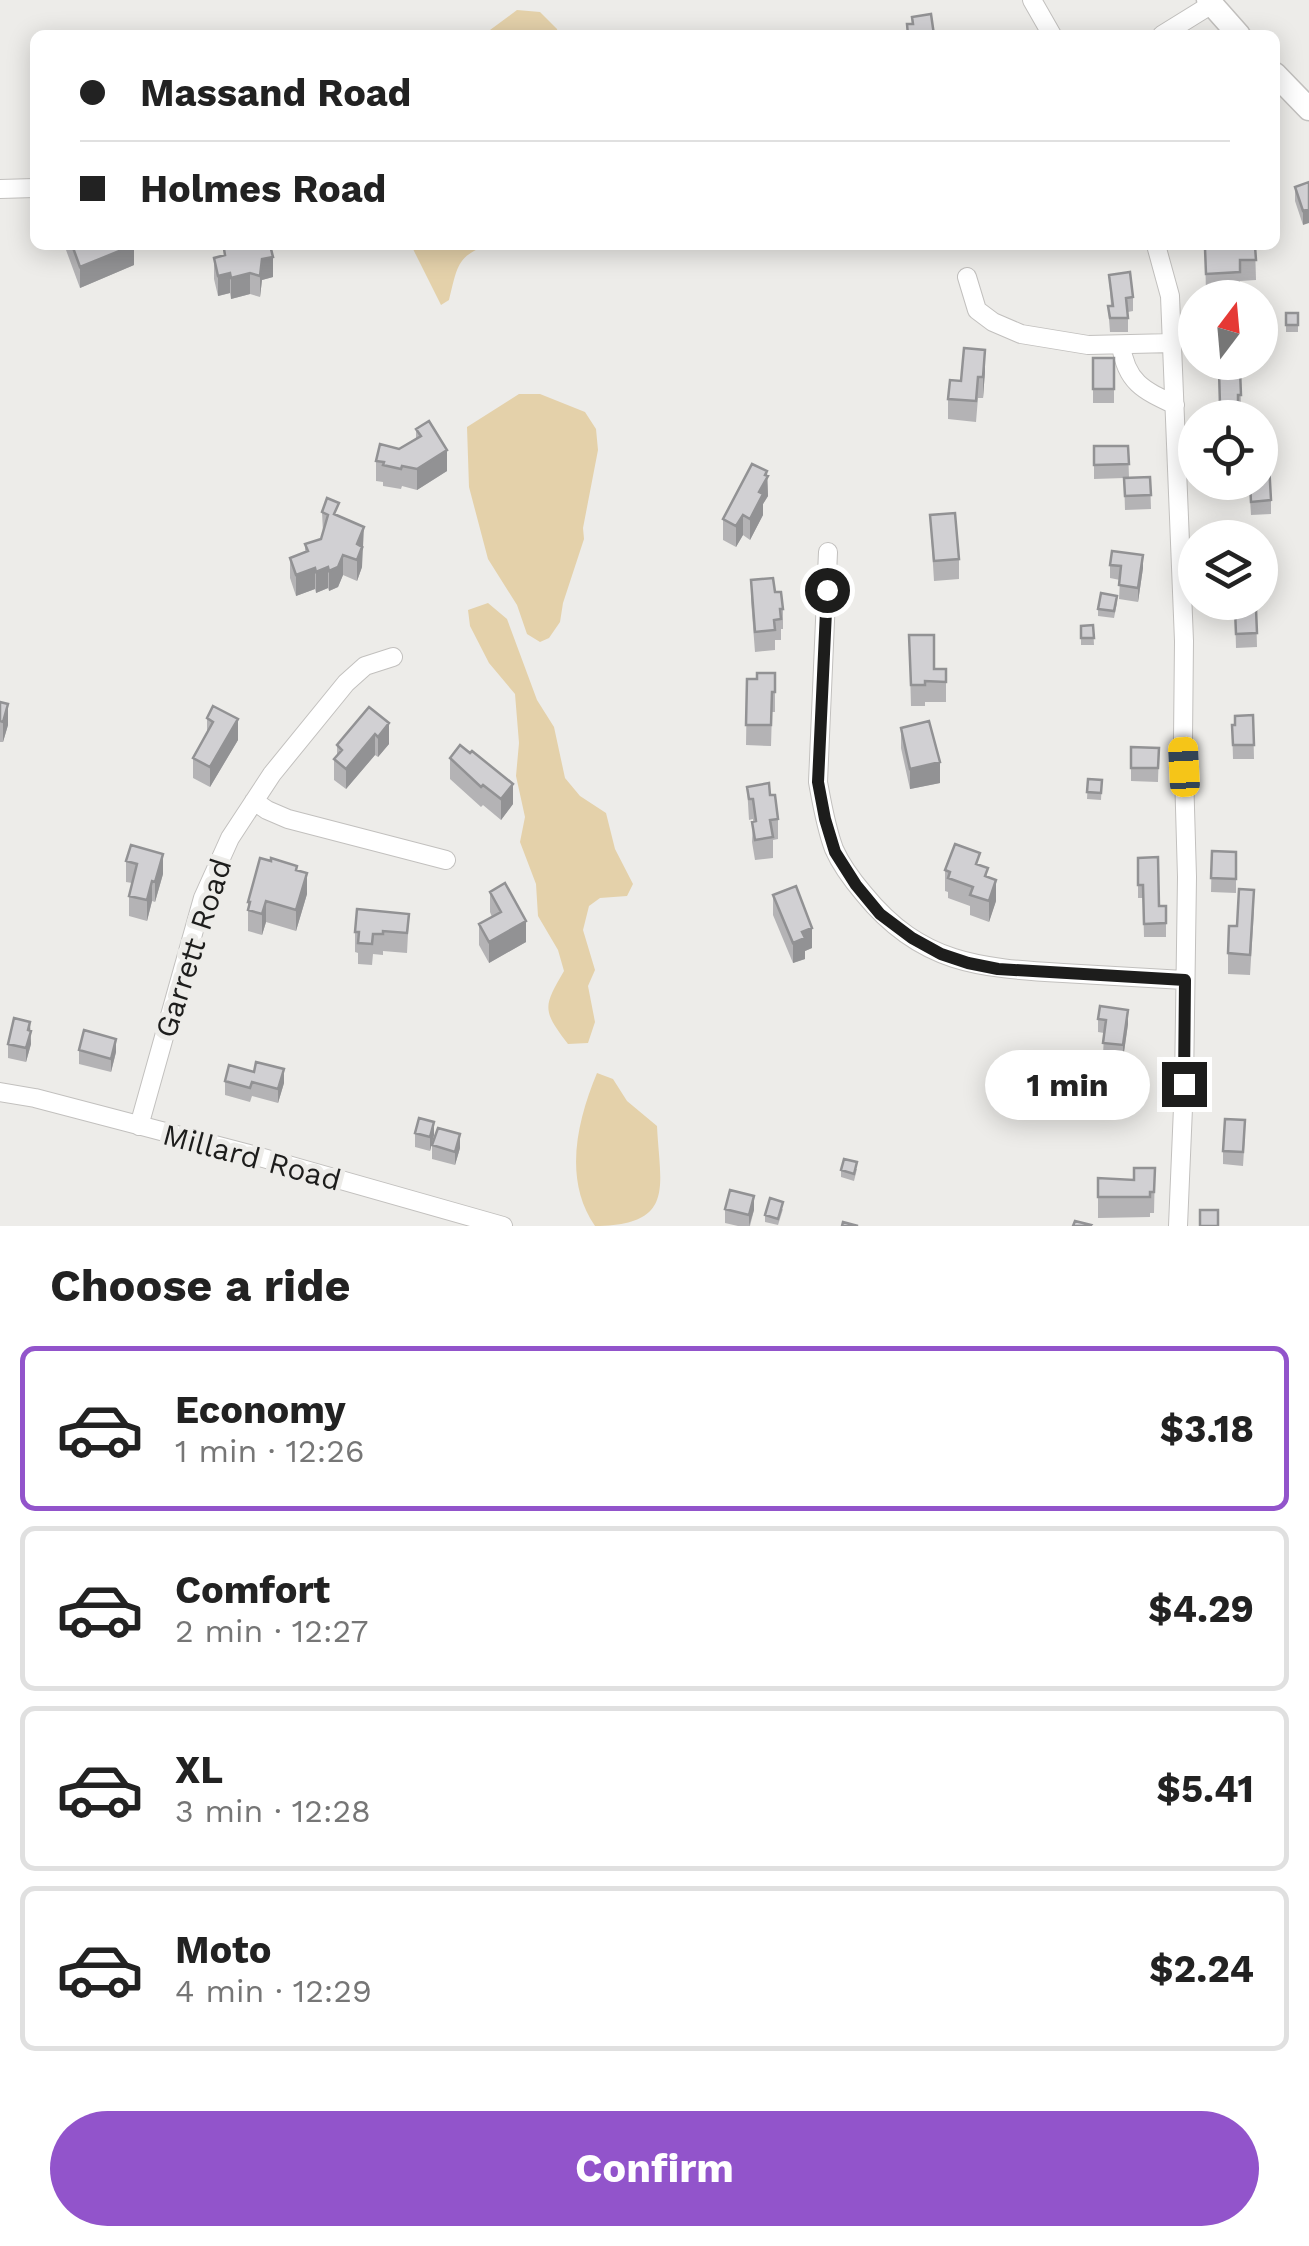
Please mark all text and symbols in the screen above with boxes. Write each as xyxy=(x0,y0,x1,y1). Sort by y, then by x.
text: Massand Road xyxy=(140,71,411,115)
text: Holmes Road xyxy=(140,167,386,211)
north arrow xyxy=(1178,280,1278,380)
map controls xyxy=(1178,280,1278,620)
button: locate xyxy=(1178,400,1278,500)
button: layers xyxy=(1178,520,1278,620)
route start xyxy=(805,568,850,613)
car xyxy=(1167,736,1201,798)
street label: Garrett Road xyxy=(148,854,238,1042)
callout: 1 min xyxy=(984,1049,1149,1119)
route end xyxy=(1162,1062,1207,1107)
text: 1 min xyxy=(1026,1066,1109,1104)
street label: Millard Road xyxy=(159,1116,345,1198)
text: Choose a ride xyxy=(50,1259,350,1312)
icon: car xyxy=(55,1384,145,1474)
text: Economy xyxy=(175,1388,346,1432)
text: $3.18 xyxy=(1160,1407,1254,1451)
text: 1 min · 12:26 xyxy=(175,1432,364,1470)
icon: car xyxy=(55,1564,145,1654)
text: Comfort xyxy=(175,1568,330,1612)
text: $4.29 xyxy=(1148,1587,1254,1631)
text: 2 min · 12:27 xyxy=(175,1612,368,1650)
icon: car xyxy=(55,1744,145,1834)
text: XL xyxy=(175,1748,223,1792)
text: $5.41 xyxy=(1157,1767,1254,1811)
text: 3 min · 12:28 xyxy=(175,1792,371,1830)
icon: car xyxy=(55,1924,145,2014)
text: Moto xyxy=(175,1928,271,1972)
text: $2.24 xyxy=(1149,1947,1254,1991)
text: 4 min · 12:29 xyxy=(175,1972,372,2010)
button: Confirm xyxy=(50,2111,1259,2226)

